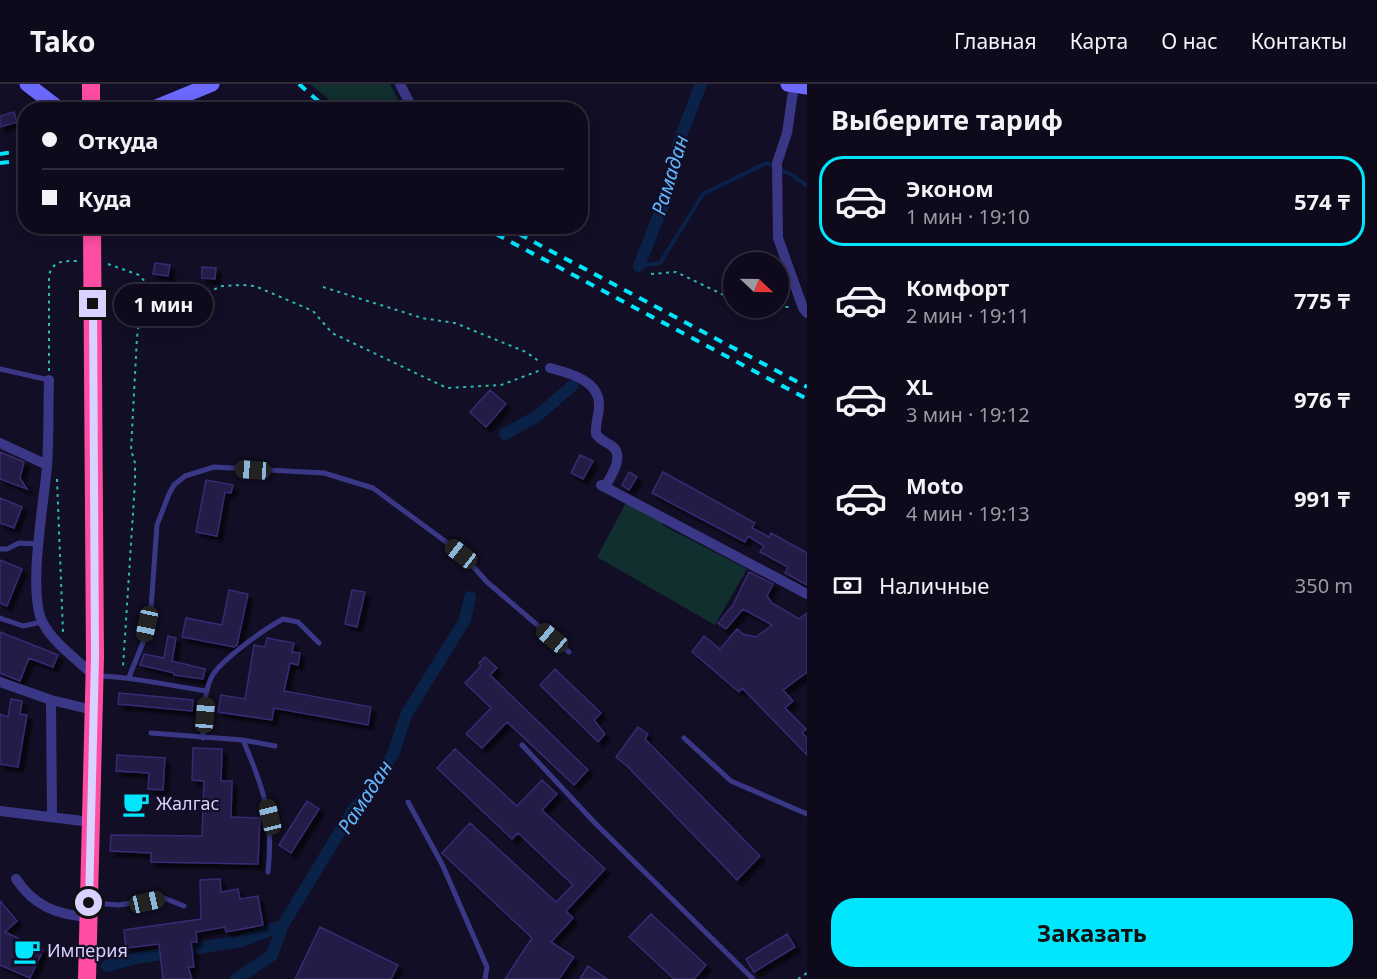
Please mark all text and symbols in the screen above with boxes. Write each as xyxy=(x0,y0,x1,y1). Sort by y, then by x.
text: Tako xyxy=(30,22,96,60)
text: Главная xyxy=(954,27,1037,55)
text: Карта xyxy=(1070,27,1128,55)
text: О нас xyxy=(1161,27,1218,55)
text: Контакты xyxy=(1251,27,1347,55)
text: Выберите тариф xyxy=(831,101,1063,138)
text: Откуда xyxy=(78,125,158,155)
water label: Рамадан xyxy=(645,132,694,218)
text: Эконом xyxy=(906,173,994,203)
icon: car xyxy=(834,174,888,228)
text: Куда xyxy=(78,183,132,213)
text: 574 ₸ xyxy=(1294,186,1350,216)
text: 1 мин · 19:10 xyxy=(906,203,1030,230)
north arrow xyxy=(723,252,789,318)
map controls xyxy=(723,252,789,318)
text: Комфорт xyxy=(906,272,1009,302)
icon: car xyxy=(834,273,888,327)
callout: 1 мин xyxy=(114,283,213,325)
text: 775 ₸ xyxy=(1294,285,1350,315)
route end xyxy=(79,290,106,317)
text: 1 мин xyxy=(134,291,193,318)
text: 2 мин · 19:11 xyxy=(906,302,1030,329)
text: XL xyxy=(906,371,933,401)
icon: car xyxy=(834,372,888,426)
text: 976 ₸ xyxy=(1294,384,1350,414)
text: 3 мин · 19:12 xyxy=(906,401,1030,428)
car xyxy=(234,460,272,480)
text: Moto xyxy=(906,470,964,500)
icon: car xyxy=(834,471,888,525)
text: 991 ₸ xyxy=(1294,483,1350,513)
text: 4 мин · 19:13 xyxy=(906,500,1030,527)
car xyxy=(441,536,481,572)
icon: cash xyxy=(831,569,864,602)
text: Наличные xyxy=(879,570,989,600)
text: 350 m xyxy=(1295,572,1353,599)
car xyxy=(134,605,160,643)
car xyxy=(532,620,572,656)
car xyxy=(194,696,216,734)
water label: Рамадан xyxy=(331,755,398,839)
cafe icon: Жалгас xyxy=(121,789,151,819)
place label: Жалгас xyxy=(156,791,220,815)
car xyxy=(257,797,283,837)
route start xyxy=(75,889,102,916)
car xyxy=(127,889,167,915)
button: Заказать xyxy=(831,898,1353,967)
cafe icon: Империя xyxy=(12,936,42,966)
place label: Империя xyxy=(47,938,128,962)

